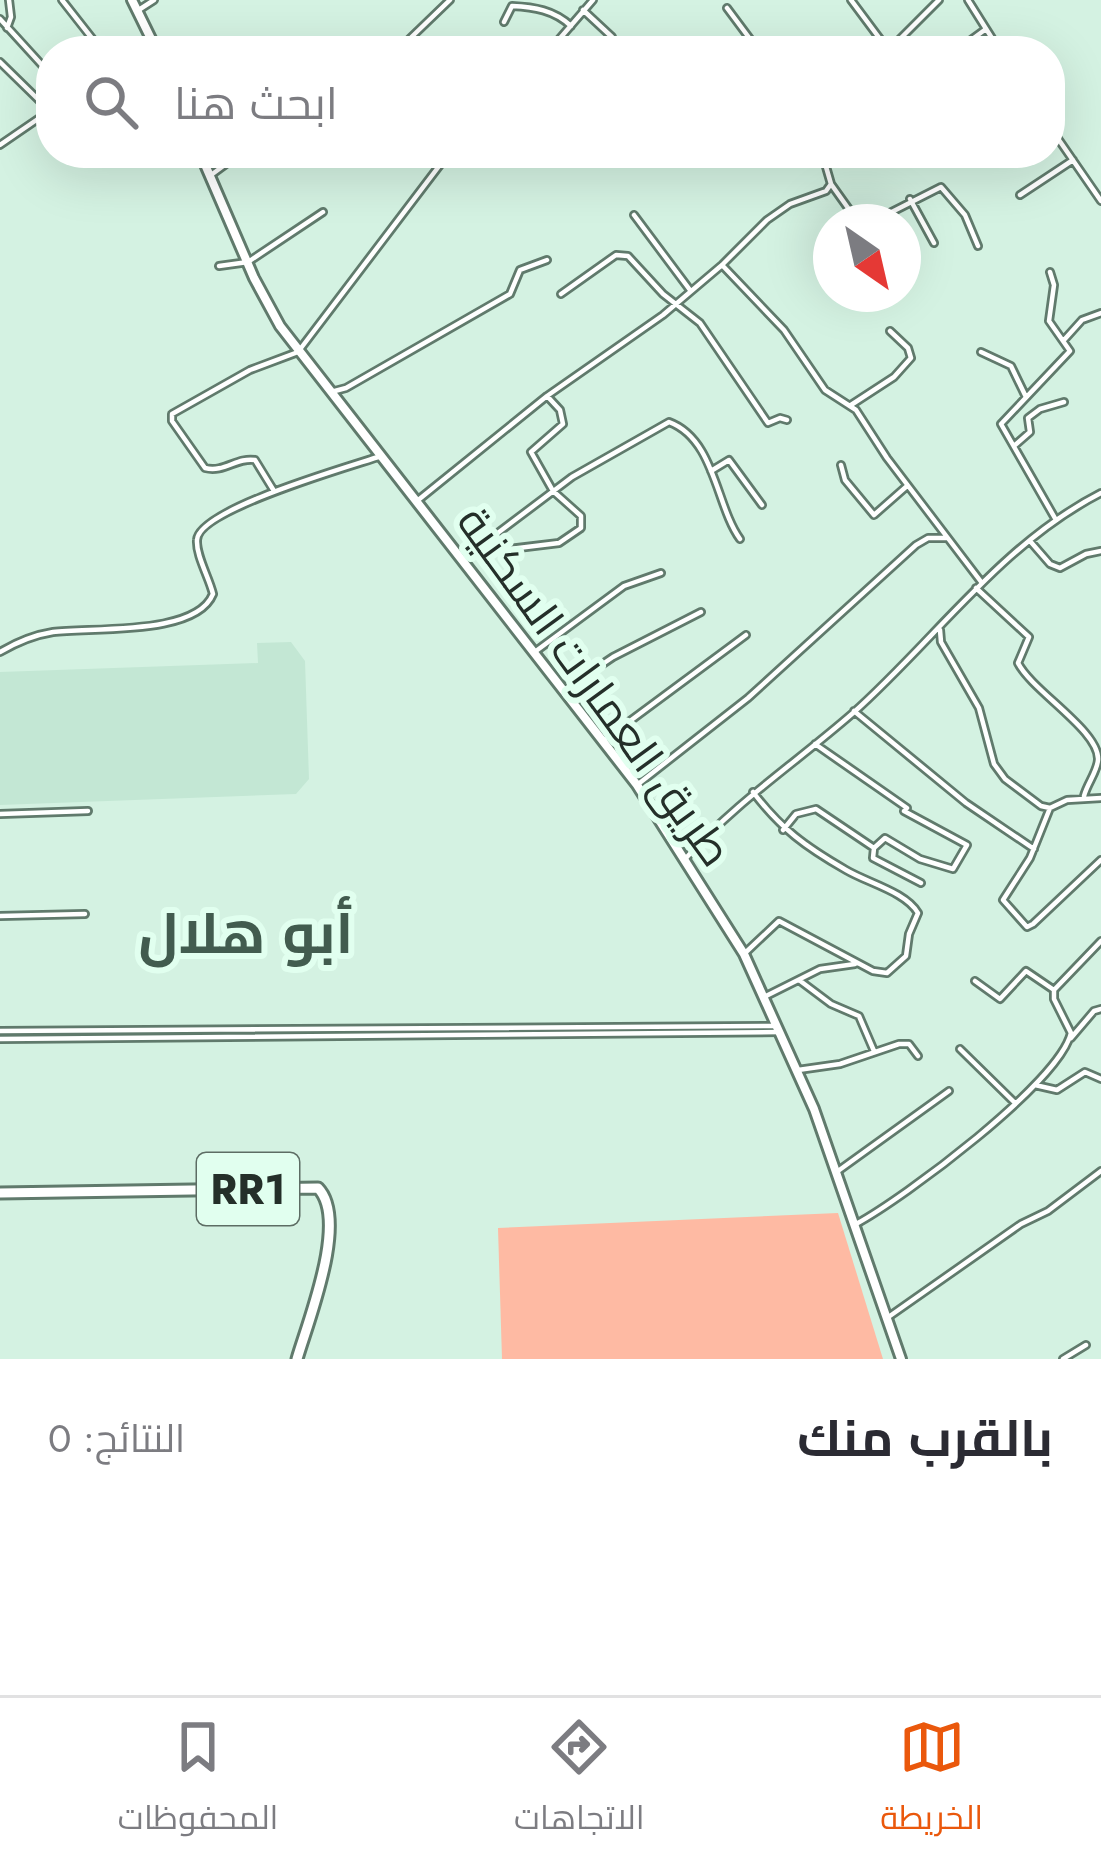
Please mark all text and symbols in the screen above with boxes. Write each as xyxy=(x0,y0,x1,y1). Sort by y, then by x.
search box xyxy=(36,36,1065,168)
icon: search xyxy=(78,69,144,135)
text: ابحث هنا xyxy=(174,71,338,136)
north arrow xyxy=(813,204,921,312)
street label: طريق العمارات السكنية xyxy=(442,493,748,880)
district label: أبو هلال xyxy=(139,892,353,974)
road number: RR1 xyxy=(197,1153,299,1225)
text: بالقرب منك xyxy=(797,1401,1053,1475)
text: النتائج: 0 xyxy=(48,1410,185,1467)
tab: المحفوظات xyxy=(118,1714,278,1848)
tab: الاتجاهات xyxy=(514,1714,645,1848)
tab: الخريطة xyxy=(880,1714,983,1848)

